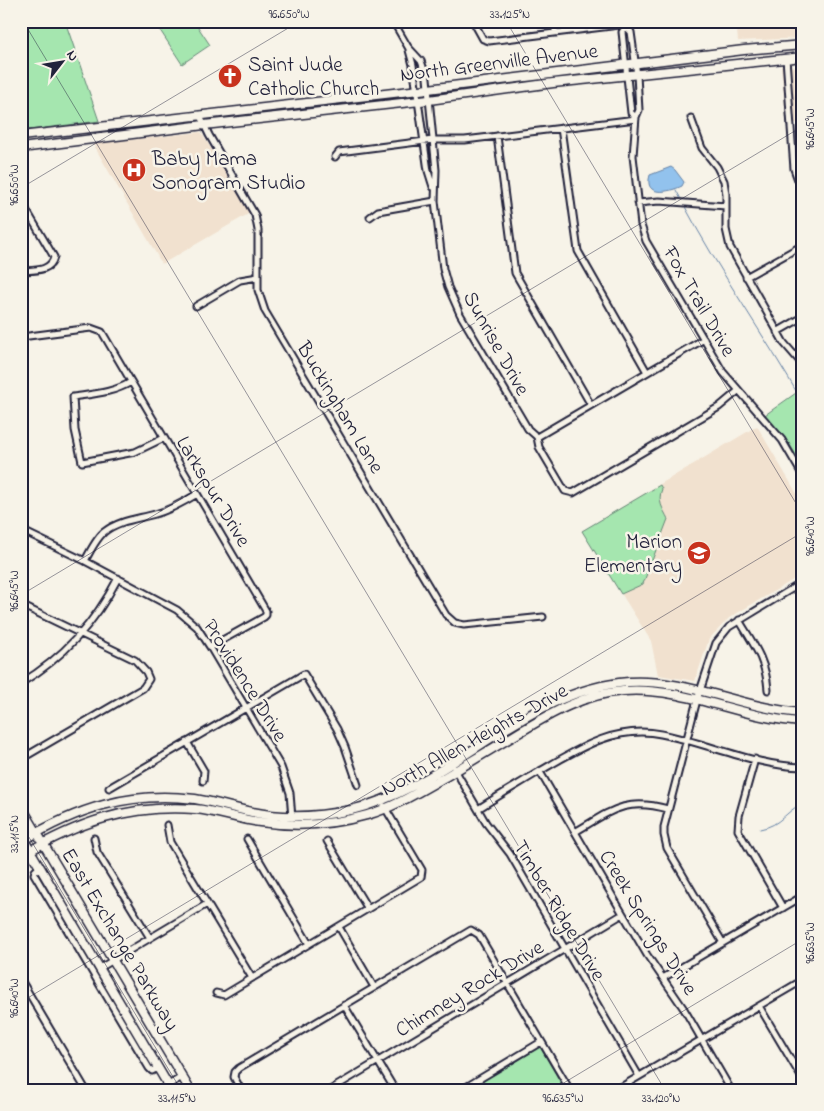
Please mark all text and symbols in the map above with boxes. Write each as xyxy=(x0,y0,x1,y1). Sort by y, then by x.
text: 96.650°W xyxy=(268,6,310,24)
text: 33.125°N xyxy=(490,6,530,24)
street label: North Greenville Avenue xyxy=(399,37,600,91)
north arrow xyxy=(38,38,88,88)
text: N xyxy=(60,47,83,66)
place label: Saint Jude Catholic Church xyxy=(248,51,379,105)
church icon: Saint Jude Catholic Church xyxy=(217,63,243,89)
text: 96.645°W xyxy=(802,109,820,149)
place label: Baby Mama Sonogram Studio xyxy=(151,145,306,201)
hospital icon: Baby Mama Sonogram Studio xyxy=(121,157,147,183)
text: 96.650°W xyxy=(6,164,24,206)
street label: Fox Trail Drive xyxy=(654,240,742,364)
street label: Sunrise Drive xyxy=(454,286,537,402)
street label: Buckingham Lane xyxy=(286,336,391,481)
street label: Larkspur Drive xyxy=(167,431,258,554)
text: 96.640°W xyxy=(802,516,820,556)
place label: Marion Elementary xyxy=(584,528,682,584)
school or university icon: Marion Elementary xyxy=(686,540,712,566)
text: 96.645°W xyxy=(6,571,24,611)
street label: Providence Drive xyxy=(195,614,294,749)
street label: North Allen Heights Drive xyxy=(376,677,575,806)
text: 33.115°N xyxy=(6,815,24,853)
street label: Timber Ridge Drive xyxy=(503,835,613,989)
street label: East Exchange Parkway xyxy=(51,843,186,1038)
street label: Creek Springs Drive xyxy=(589,845,704,1003)
text: 96.635°W xyxy=(802,923,820,963)
street label: Chimney Rock Drive xyxy=(390,933,551,1048)
text: 96.640°W xyxy=(6,978,24,1018)
text: 33.115°N xyxy=(158,1090,196,1108)
text: 96.635°W xyxy=(543,1090,583,1108)
text: 33.120°N xyxy=(642,1090,680,1108)

